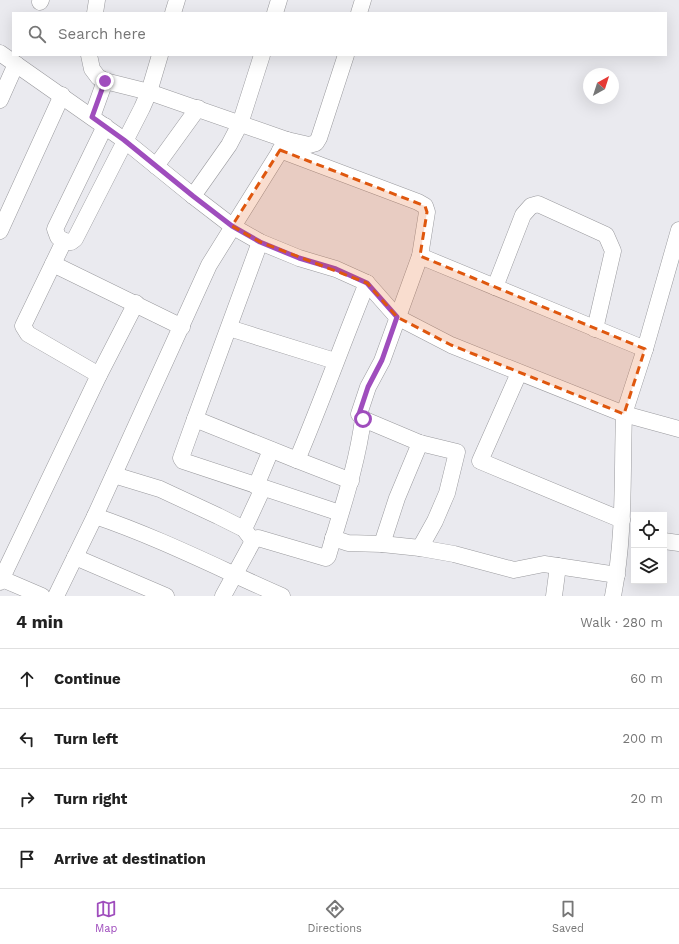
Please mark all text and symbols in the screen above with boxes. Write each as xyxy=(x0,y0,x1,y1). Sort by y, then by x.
search box xyxy=(12,12,667,56)
icon: search xyxy=(26,23,48,45)
text: Search here xyxy=(58,25,146,43)
north arrow xyxy=(583,68,619,104)
route end xyxy=(96,72,114,90)
route start xyxy=(354,410,372,428)
map controls xyxy=(631,512,667,584)
button: locate xyxy=(631,512,667,548)
button: layers xyxy=(631,548,667,584)
text: 4 min xyxy=(16,612,63,632)
text: Walk · 280 m xyxy=(580,615,663,630)
icon: ahead xyxy=(16,668,38,690)
text: Continue xyxy=(54,670,121,688)
text: 60 m xyxy=(630,671,663,686)
icon: left xyxy=(16,728,38,750)
text: Turn left xyxy=(54,730,118,748)
text: 200 m xyxy=(622,731,663,746)
icon: right xyxy=(16,788,38,810)
text: Turn right xyxy=(54,790,127,808)
text: 20 m xyxy=(631,791,663,806)
icon: arrive xyxy=(16,848,38,870)
text: Arrive at destination xyxy=(54,850,206,868)
tab: Map xyxy=(95,898,117,935)
tab: Directions xyxy=(308,898,362,935)
tab: Saved xyxy=(552,898,584,935)

